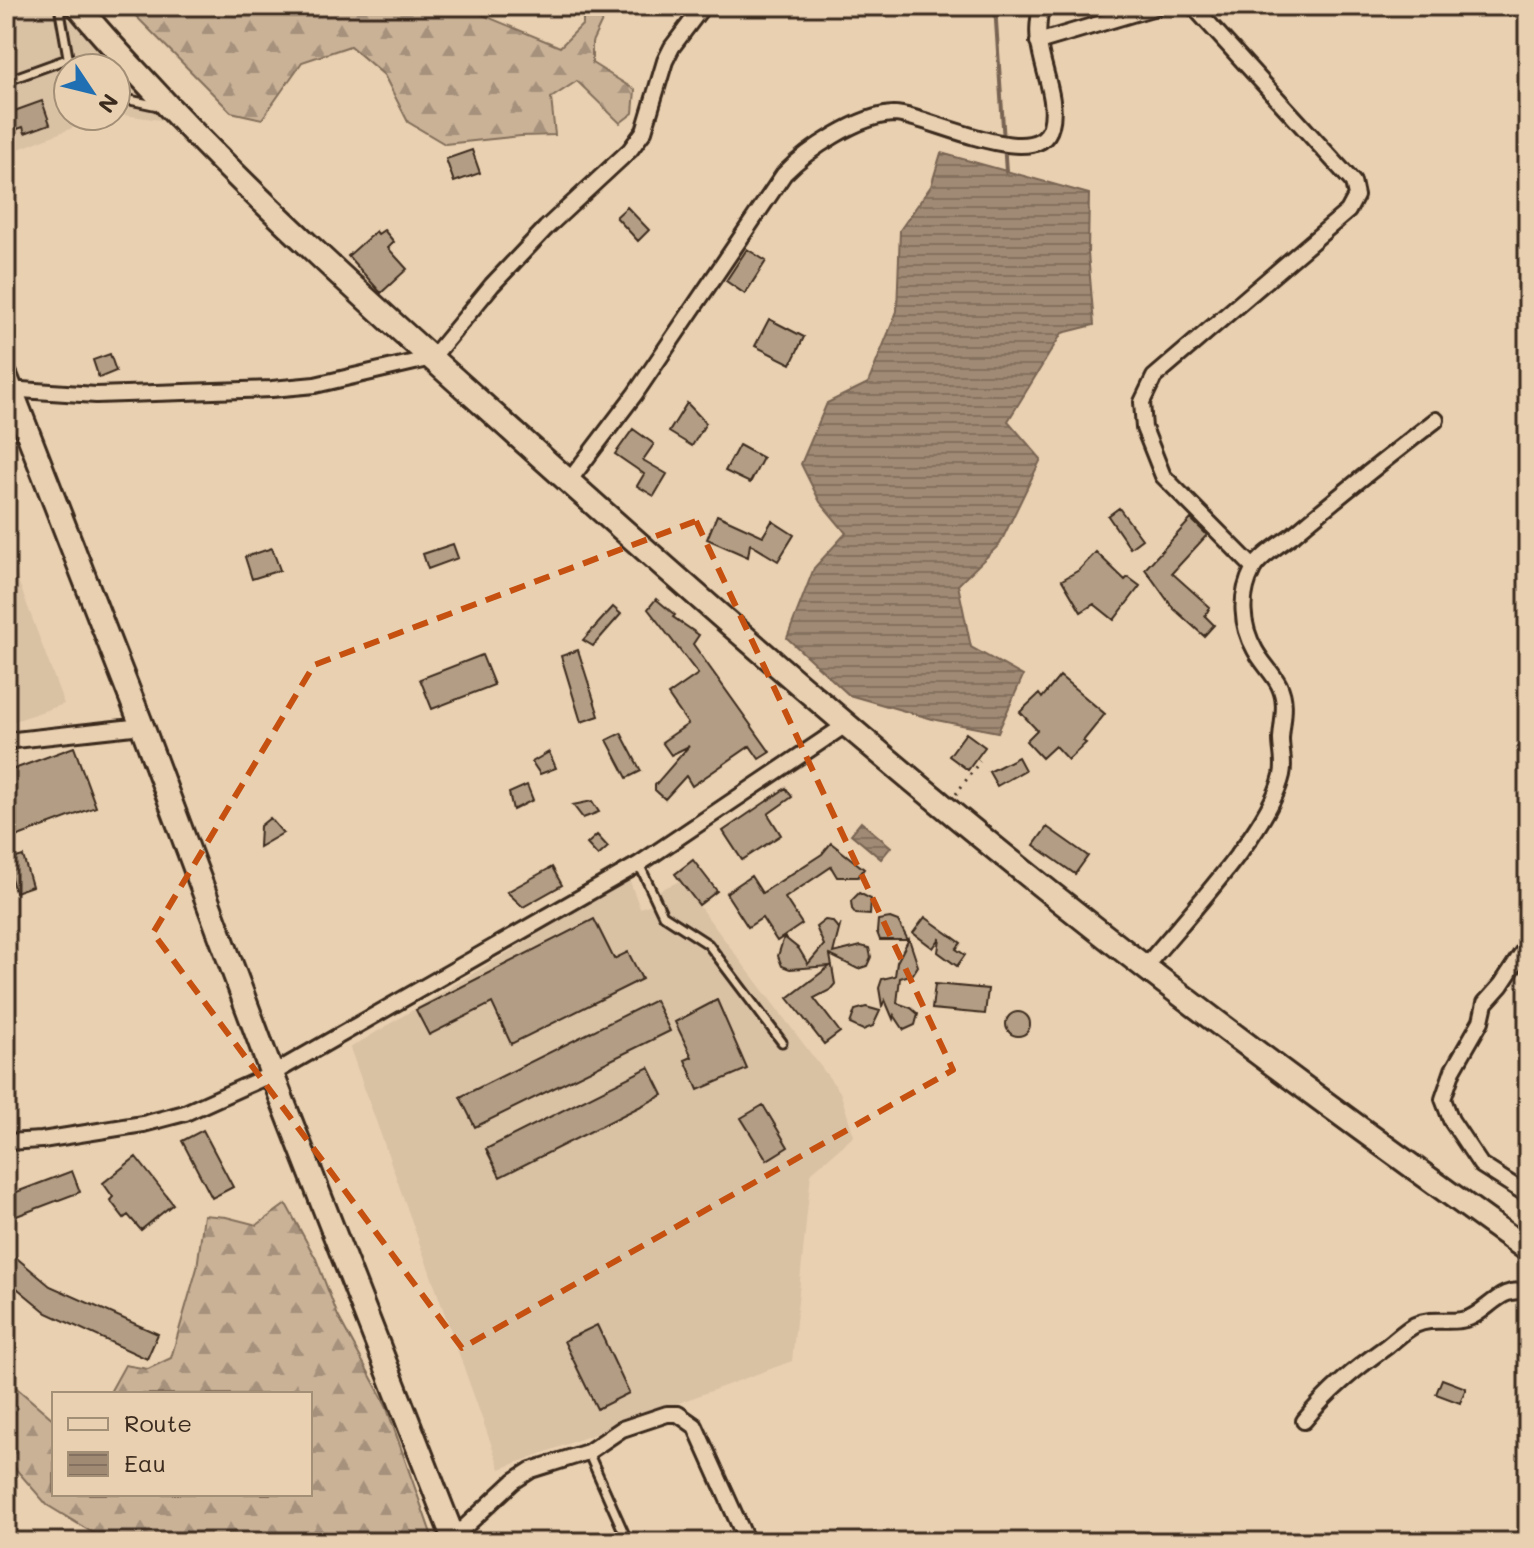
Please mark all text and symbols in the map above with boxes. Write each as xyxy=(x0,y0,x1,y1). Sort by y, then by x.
north arrow xyxy=(52,52,132,132)
text: N xyxy=(92,89,125,119)
legend xyxy=(52,1392,312,1496)
text: Route xyxy=(124,1407,192,1438)
text: Eau xyxy=(124,1447,166,1478)

